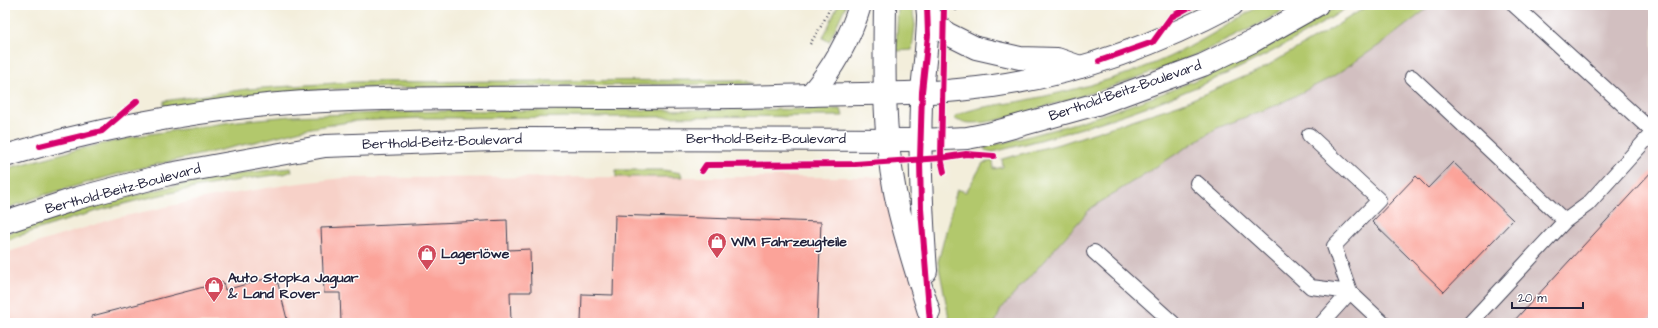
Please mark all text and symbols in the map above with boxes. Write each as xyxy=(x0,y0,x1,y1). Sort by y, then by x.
street label: Berthold-Beitz-Boulevard xyxy=(1046,55,1204,127)
street label: Berthold-Beitz-Boulevard xyxy=(362,129,522,155)
street label: Berthold-Beitz-Boulevard xyxy=(686,129,846,149)
street label: Berthold-Beitz-Boulevard xyxy=(43,159,203,219)
shop icon: WM Fahrzeugteile xyxy=(706,231,728,259)
place label: WM Fahrzeugteile xyxy=(730,232,847,253)
shop icon: Lagerlöwe xyxy=(416,243,438,271)
place label: Lagerlöwe xyxy=(441,244,510,265)
place label: Auto Stopka Jaguar & Land Rover xyxy=(227,268,359,304)
shop icon: Auto Stopka Jaguar & Land Rover xyxy=(203,275,225,303)
scale bar xyxy=(1512,284,1583,310)
text: 20 m xyxy=(1518,290,1547,307)

